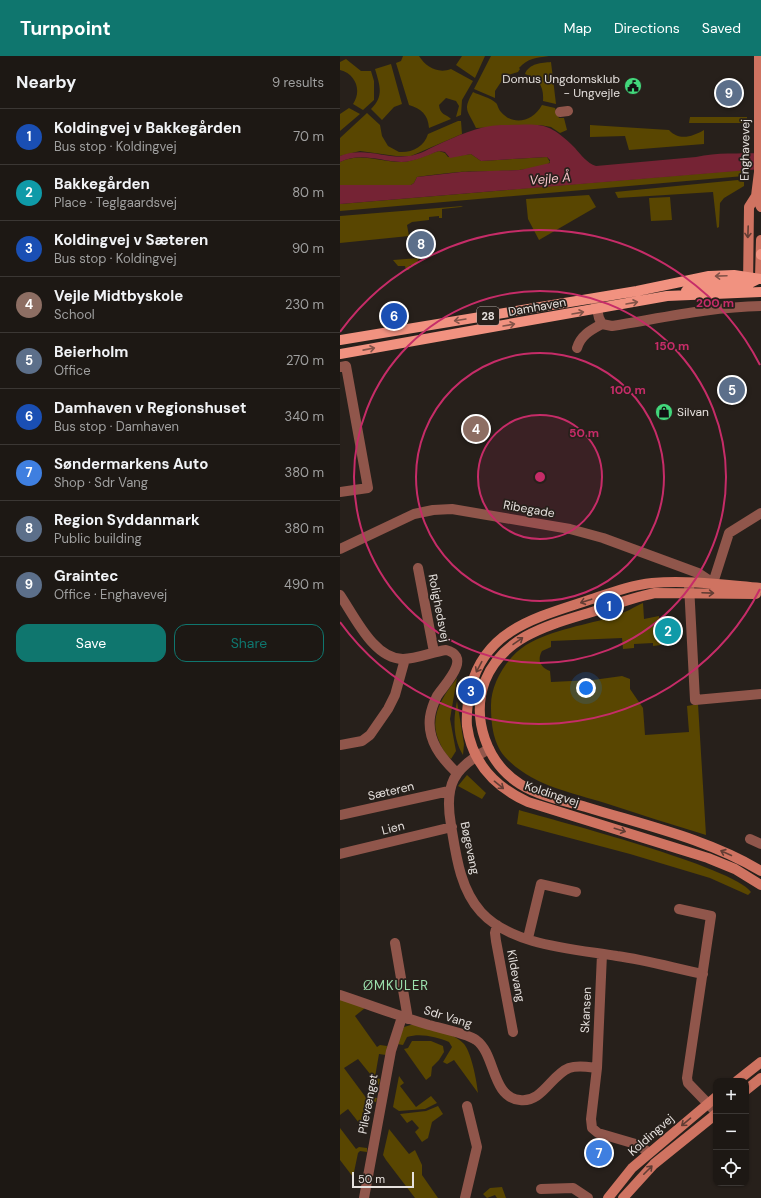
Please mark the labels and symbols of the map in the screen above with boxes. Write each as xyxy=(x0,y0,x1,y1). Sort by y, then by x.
place label: Domus Ungdomsklub - Ungvejle xyxy=(502,71,620,101)
public building icon: Domus Ungdomsklub - Ungvejle xyxy=(623,76,643,96)
pin: 9 xyxy=(716,78,742,108)
street label: Enghavevej xyxy=(736,119,754,181)
water label: Vejle Å xyxy=(529,168,571,189)
one-way arrow xyxy=(745,225,752,238)
pin: 8 xyxy=(408,229,434,259)
one-way arrow xyxy=(715,272,728,280)
street label: Damhaven xyxy=(507,294,567,320)
text: 200 m xyxy=(696,295,734,311)
one-way arrow xyxy=(625,299,638,307)
pin: 6 xyxy=(381,301,407,331)
road number: 28 xyxy=(477,307,499,325)
one-way arrow xyxy=(571,308,584,316)
one-way arrow xyxy=(454,316,467,324)
one-way arrow xyxy=(502,321,515,329)
text: 150 m xyxy=(655,338,689,354)
one-way arrow xyxy=(362,344,375,352)
pin: 5 xyxy=(719,375,745,405)
text: 100 m xyxy=(610,382,646,398)
shop icon: Silvan xyxy=(654,402,674,422)
place label: Silvan xyxy=(677,404,709,420)
pin: 4 xyxy=(463,414,489,444)
text: 50 m xyxy=(569,425,599,441)
centre of rings xyxy=(533,470,547,484)
street label: Ribegade xyxy=(502,497,556,521)
street label: Rolighedsvej xyxy=(425,573,453,643)
one-way arrow xyxy=(701,589,714,597)
pin: 1 xyxy=(596,591,622,621)
one-way arrow xyxy=(580,598,593,605)
pin: 2 xyxy=(655,616,681,646)
one-way arrow xyxy=(512,637,523,645)
one-way arrow xyxy=(474,661,482,673)
pin: 3 xyxy=(458,676,484,706)
your location xyxy=(576,678,596,698)
street label: Sæteren xyxy=(366,778,416,804)
street label: Koldingvej xyxy=(523,778,581,810)
one-way arrow xyxy=(494,780,505,789)
street label: Lien xyxy=(380,817,406,839)
street label: Bøgevang xyxy=(457,820,483,876)
one-way arrow xyxy=(614,827,627,834)
one-way arrow xyxy=(721,849,733,856)
street label: Kildevang xyxy=(503,949,529,1004)
district label: ØMKULER xyxy=(363,977,429,994)
street label: Skansen xyxy=(577,986,595,1033)
street label: Sdr Vang xyxy=(422,1002,474,1032)
street label: Pilevænget xyxy=(354,1072,382,1135)
street label: Koldingvej xyxy=(625,1110,678,1159)
one-way arrow xyxy=(681,1118,691,1127)
pin: 7 xyxy=(586,1138,612,1168)
one-way arrow xyxy=(643,1165,653,1175)
scale bar xyxy=(352,1170,414,1189)

